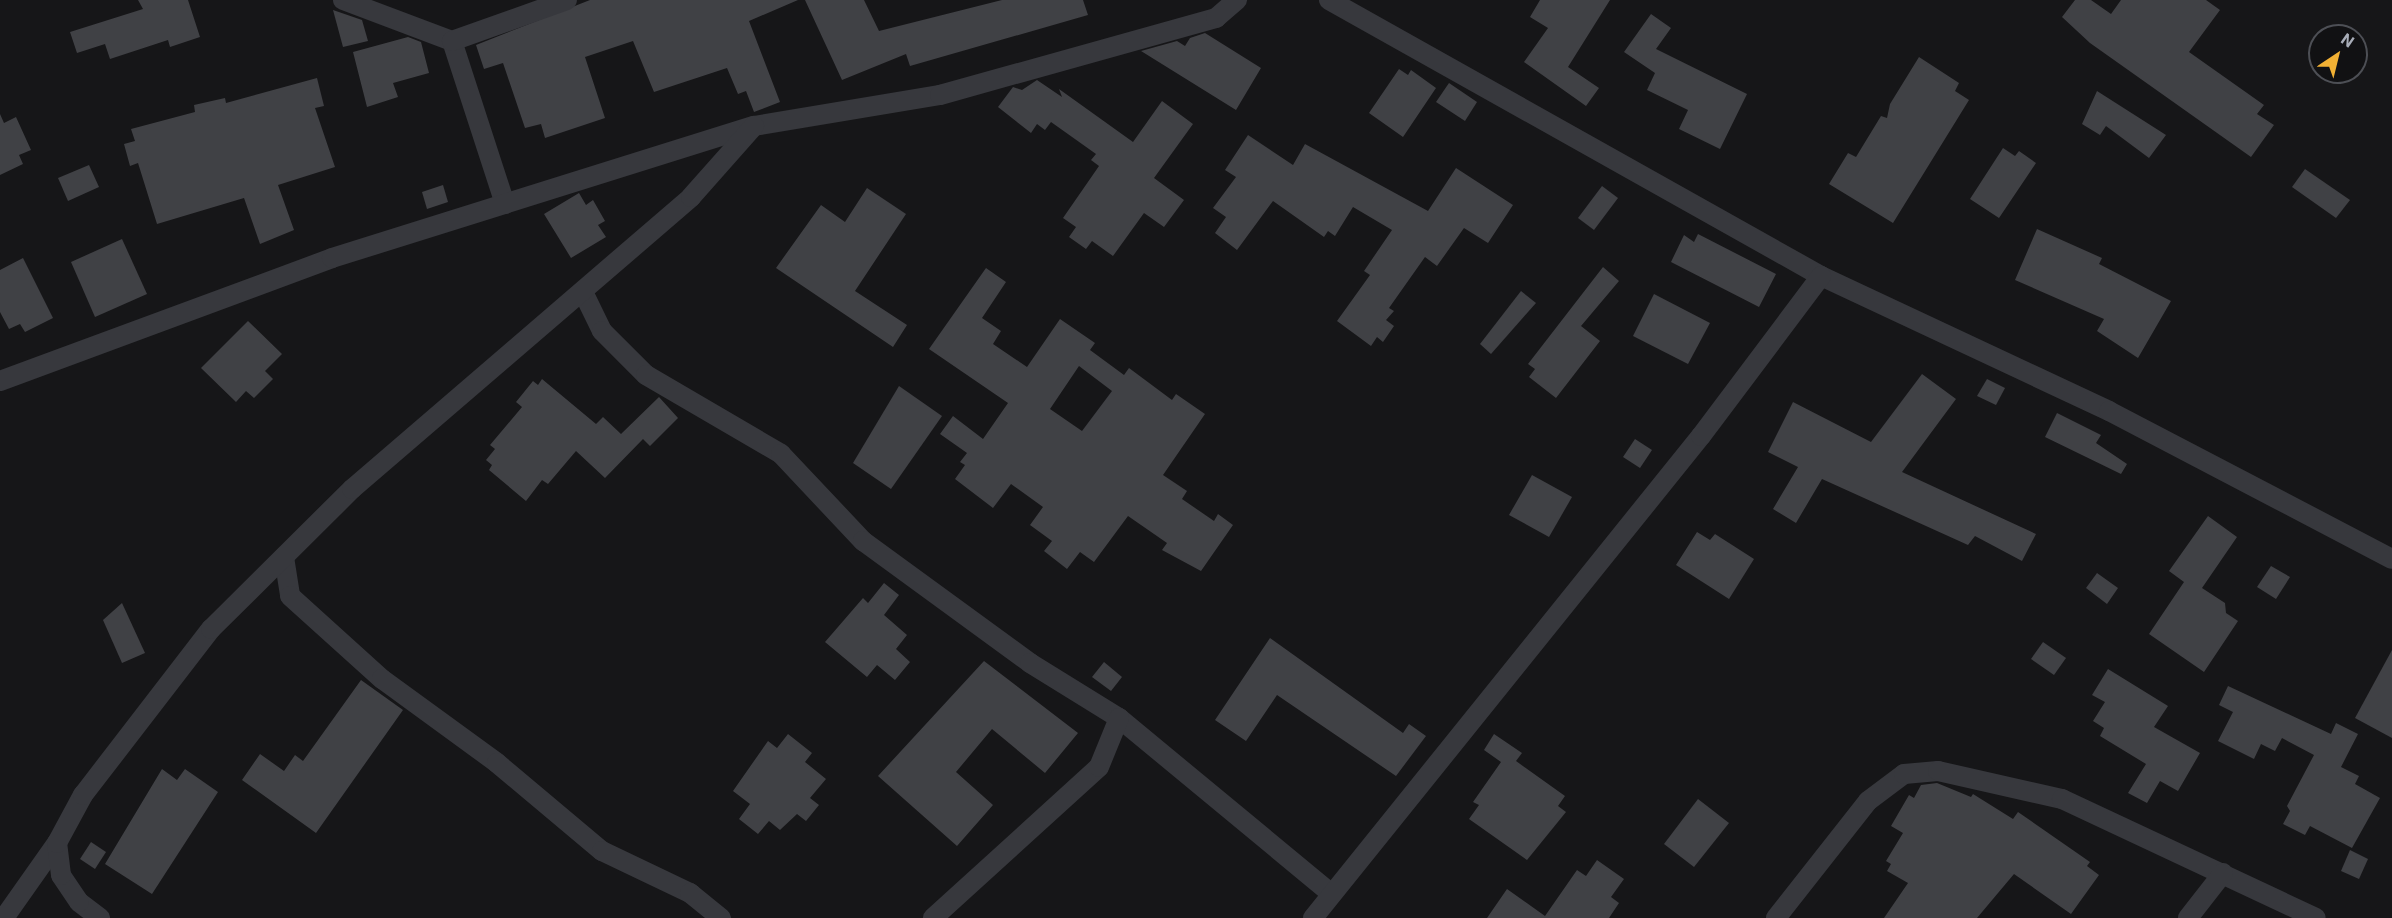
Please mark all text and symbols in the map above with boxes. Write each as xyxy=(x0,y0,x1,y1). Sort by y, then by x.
north arrow xyxy=(2308,24,2368,84)
text: N xyxy=(2337,29,2358,52)

